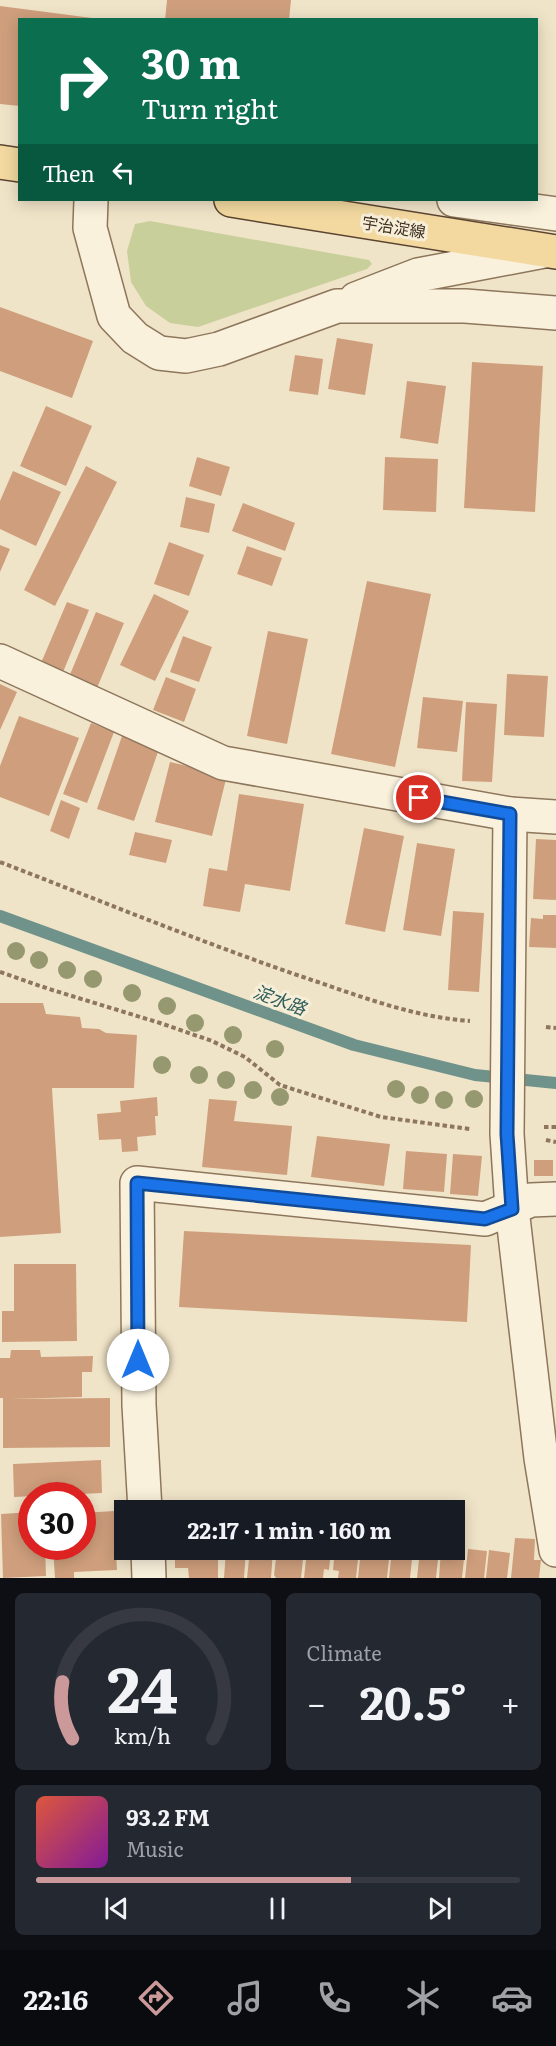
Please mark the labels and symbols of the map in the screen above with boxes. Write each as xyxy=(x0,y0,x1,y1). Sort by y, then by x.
street label: 宇治淀線 xyxy=(361,209,427,243)
pin xyxy=(393,772,444,823)
water label: 淀水路 xyxy=(250,977,312,1022)
position arrow xyxy=(106,1328,170,1392)
speed limit sign: 30 xyxy=(18,1482,96,1560)

